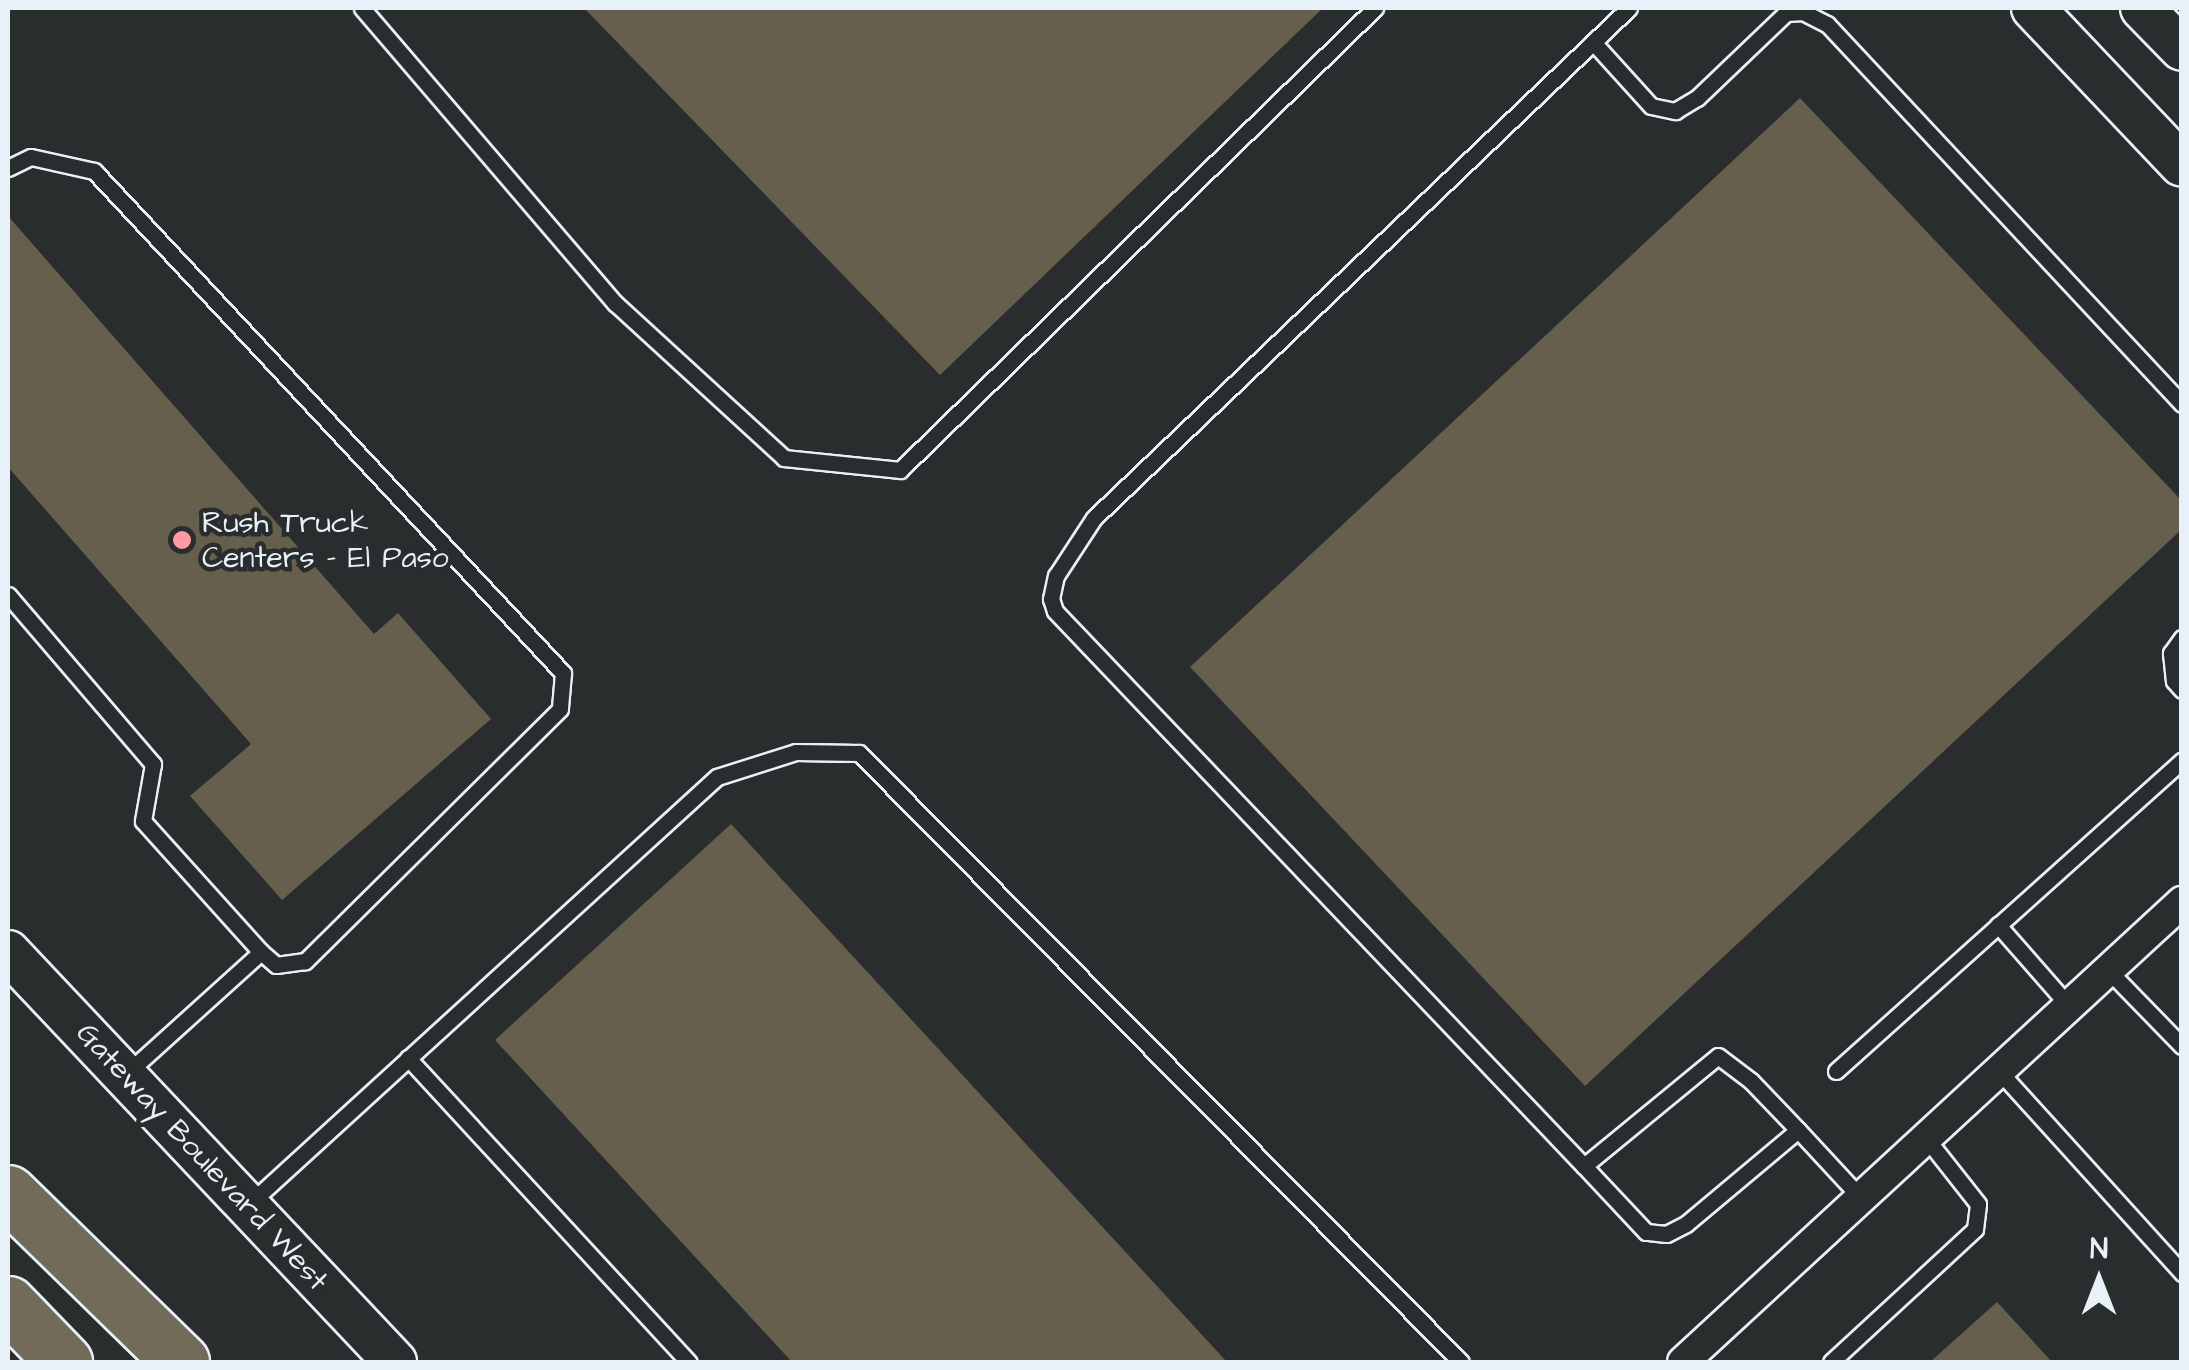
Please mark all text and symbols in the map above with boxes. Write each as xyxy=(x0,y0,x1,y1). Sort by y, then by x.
place label: Rush Truck Centers – El Paso xyxy=(202,505,449,576)
marker: Rush Truck Centers – El Paso xyxy=(171,529,193,551)
street label: Gateway Boulevard West xyxy=(68,1016,336,1298)
north arrow xyxy=(2049,1230,2149,1330)
text: N xyxy=(2090,1230,2108,1269)

